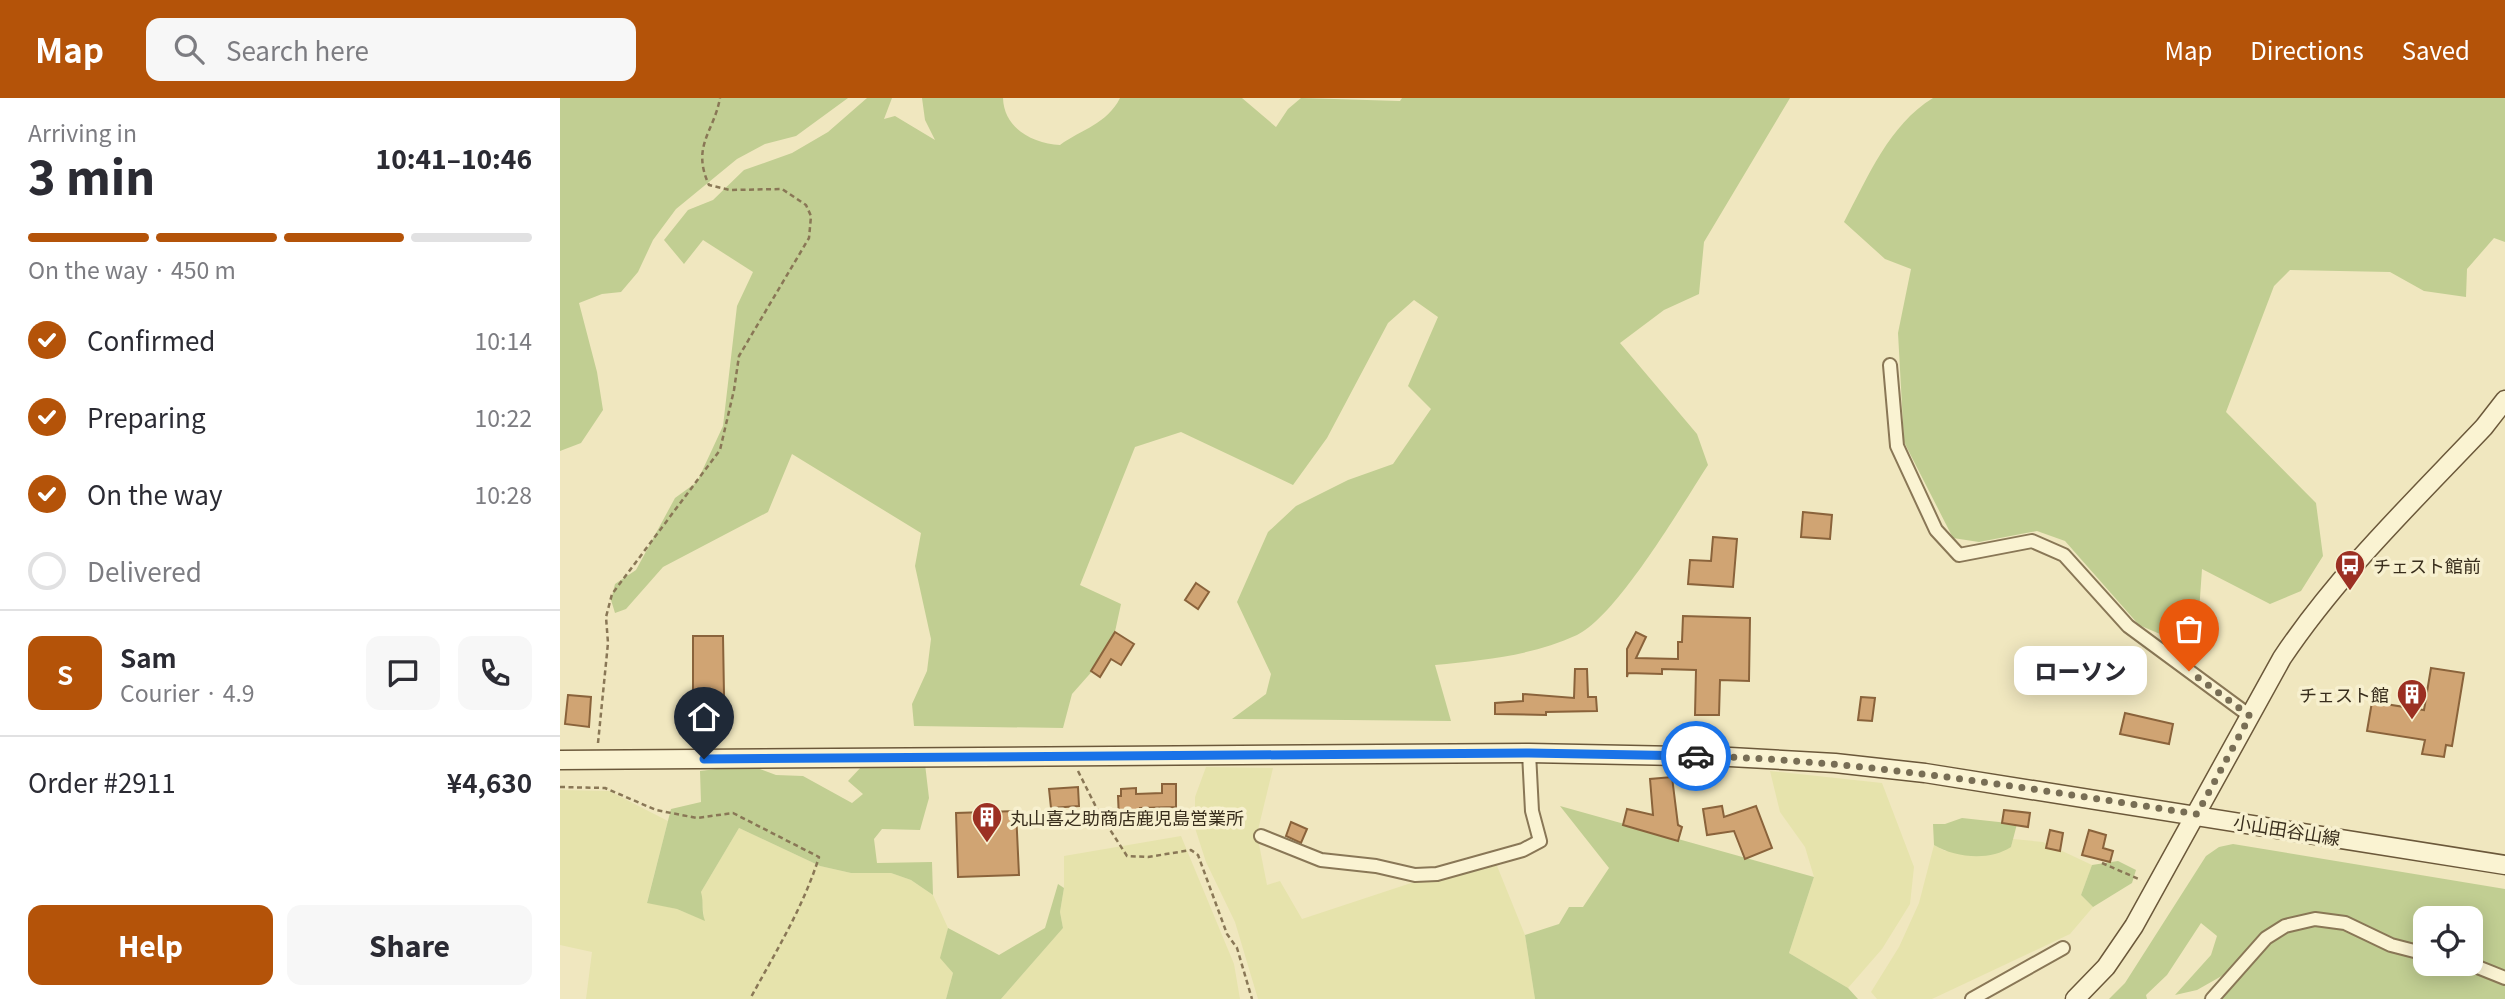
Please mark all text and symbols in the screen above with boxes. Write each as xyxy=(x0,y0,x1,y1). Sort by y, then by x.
search box xyxy=(146,18,636,81)
text: Map xyxy=(35,25,104,73)
icon: search xyxy=(170,30,208,68)
text: Search here xyxy=(226,31,369,68)
text: Map xyxy=(2164,32,2212,67)
text: Directions xyxy=(2250,32,2364,67)
text: Saved xyxy=(2402,32,2470,67)
text: Arriving in xyxy=(28,115,137,149)
text: 10:41–10:46 xyxy=(376,139,532,176)
text: 3 min xyxy=(28,142,155,208)
text: On the way · 450 m xyxy=(28,252,236,286)
icon: check xyxy=(28,321,66,359)
text: Confirmed xyxy=(87,321,216,358)
text: 10:14 xyxy=(475,323,532,357)
icon: check xyxy=(28,398,66,436)
text: Preparing xyxy=(87,398,206,435)
text: 10:22 xyxy=(475,400,532,434)
icon: check xyxy=(28,475,66,513)
text: On the way xyxy=(87,475,222,512)
text: 10:28 xyxy=(475,477,532,511)
bus stop icon: チェスト館前 xyxy=(2333,548,2367,592)
text: Delivered xyxy=(87,552,202,589)
place label: チェスト館前 xyxy=(2373,552,2481,578)
pin xyxy=(2159,599,2219,671)
icon: bag xyxy=(2170,610,2208,648)
button: chat xyxy=(366,636,440,710)
button: phone xyxy=(458,636,532,710)
text: Sam xyxy=(120,638,177,675)
callout: ローソン xyxy=(2014,646,2147,696)
text: ローソン xyxy=(2035,653,2127,687)
text: S xyxy=(57,655,73,692)
text: Courier · 4.9 xyxy=(120,675,255,709)
building icon: チェスト館 xyxy=(2395,677,2429,721)
place label: チェスト館 xyxy=(2299,681,2389,707)
pin xyxy=(674,687,734,759)
icon: home xyxy=(685,698,723,736)
courier xyxy=(1661,721,1731,791)
icon: car xyxy=(1677,737,1715,775)
text: Order #2911 xyxy=(28,763,176,800)
text: ¥4,630 xyxy=(447,763,532,800)
building icon: 丸山喜之助商店鹿児島営業所 xyxy=(970,800,1004,844)
place label: 丸山喜之助商店鹿児島営業所 xyxy=(1010,804,1244,830)
street label: 小山田谷山線 xyxy=(2232,808,2342,850)
button: Help xyxy=(28,905,273,985)
button: Share xyxy=(287,905,532,985)
map controls xyxy=(2413,906,2483,976)
button: locate xyxy=(2413,906,2483,976)

